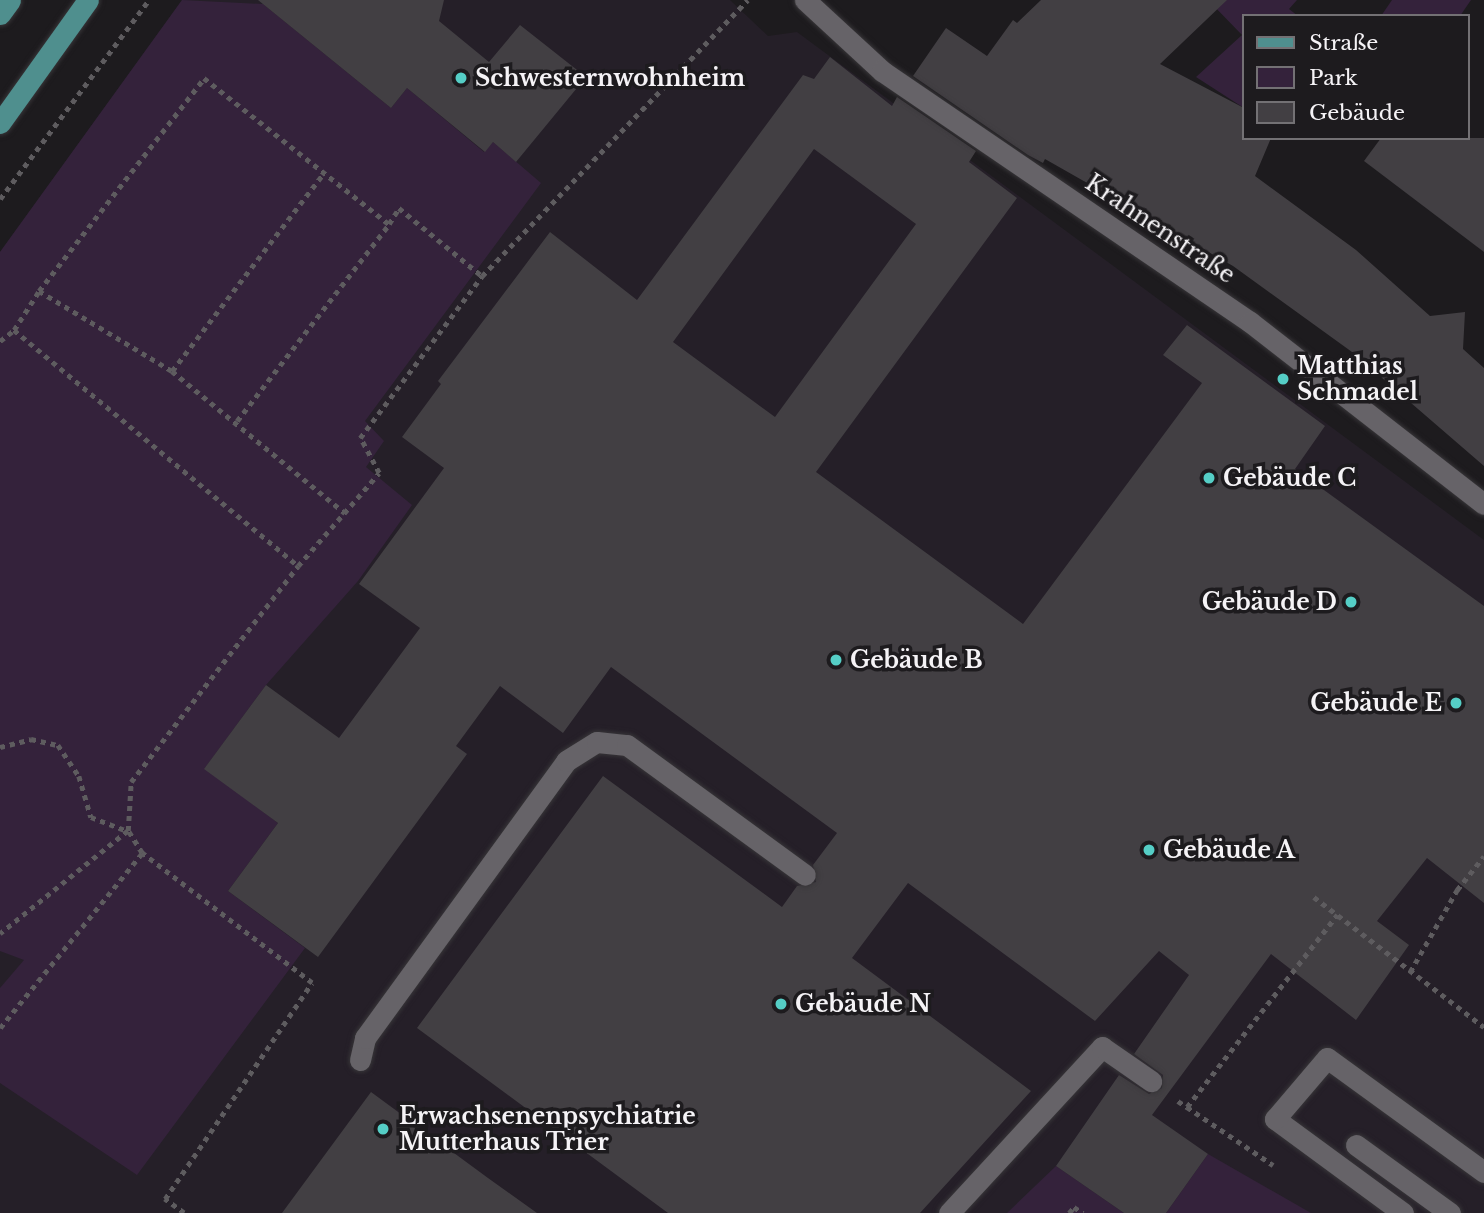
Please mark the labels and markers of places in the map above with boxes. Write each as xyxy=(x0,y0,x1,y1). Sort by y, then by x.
place label: Schwesternwohnheim xyxy=(475,64,745,92)
marker: Schwesternwohnheim xyxy=(453,70,469,86)
place label: Matthias Schmadel xyxy=(1297,352,1418,406)
marker: Matthias Schmadel xyxy=(1275,371,1291,387)
place label: Gebäude C xyxy=(1223,464,1356,492)
marker: Gebäude C xyxy=(1201,470,1217,486)
place label: Gebäude D xyxy=(1202,588,1337,616)
marker: Gebäude D xyxy=(1343,594,1359,610)
place label: Gebäude B xyxy=(850,646,982,674)
marker: Gebäude B xyxy=(828,652,844,668)
place label: Gebäude E xyxy=(1310,689,1442,717)
marker: Gebäude E xyxy=(1448,695,1464,711)
place label: Gebäude A xyxy=(1163,836,1296,864)
marker: Gebäude A xyxy=(1141,842,1157,858)
place label: Gebäude N xyxy=(795,990,931,1018)
marker: Gebäude N xyxy=(773,996,789,1012)
place label: Erwachsenenpsychiatrie Mutterhaus Trier xyxy=(399,1102,696,1156)
marker: Erwachsenenpsychiatrie Mutterhaus Trier xyxy=(373,1119,393,1139)

